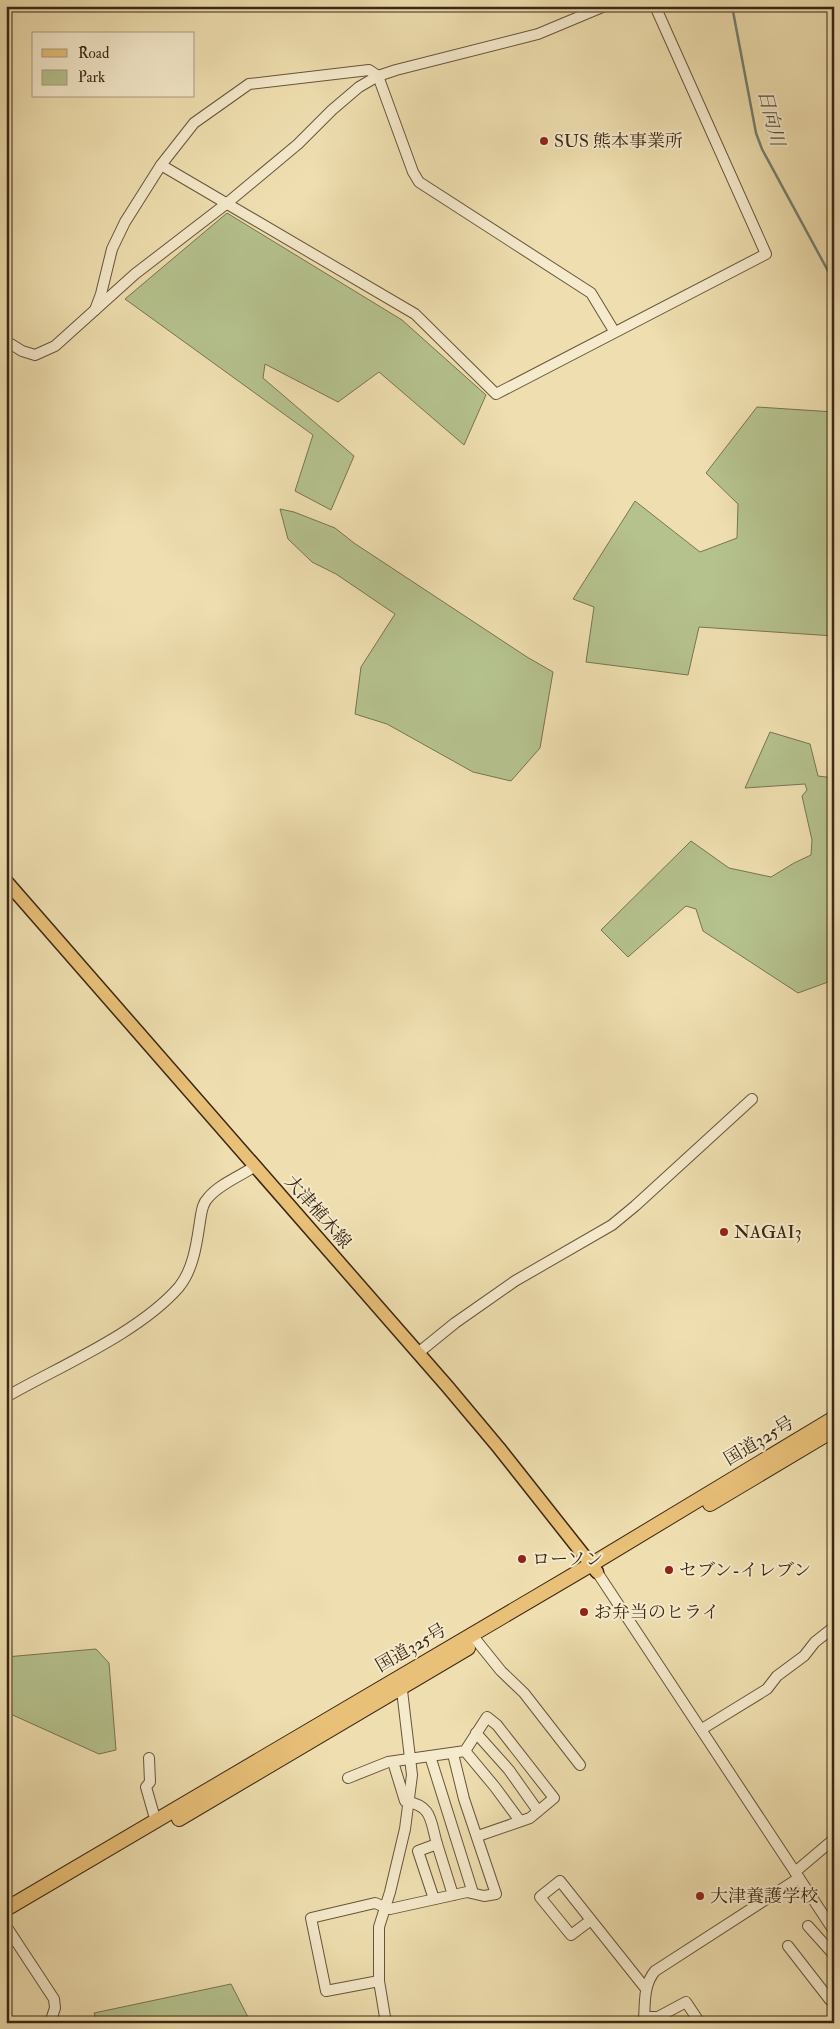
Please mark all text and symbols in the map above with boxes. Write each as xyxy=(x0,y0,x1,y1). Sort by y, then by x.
legend xyxy=(32,32,195,98)
text: Road xyxy=(78,44,110,63)
text: Park xyxy=(78,68,105,87)
water label: 日向川 xyxy=(752,87,790,150)
place label: SUS 熊本事業所 xyxy=(554,130,683,153)
marker: SUS 熊本事業所 xyxy=(538,135,550,147)
street label: 大津植木線 xyxy=(280,1170,356,1254)
place label: NAGAI3 xyxy=(734,1221,802,1244)
marker: NAGAI3 xyxy=(718,1226,730,1238)
street label: 国道325号 xyxy=(720,1411,798,1471)
place label: ローソン xyxy=(532,1548,603,1571)
marker: ローソン xyxy=(516,1553,528,1565)
place label: セブン-イレブン xyxy=(679,1559,811,1582)
marker: セブン-イレブン xyxy=(663,1564,675,1576)
place label: お弁当のヒライ xyxy=(594,1601,719,1624)
marker: お弁当のヒライ xyxy=(578,1606,590,1618)
street label: 国道325号 xyxy=(372,1619,450,1677)
place label: 大津養護学校 xyxy=(710,1885,818,1908)
marker: 大津養護学校 xyxy=(694,1890,706,1902)

